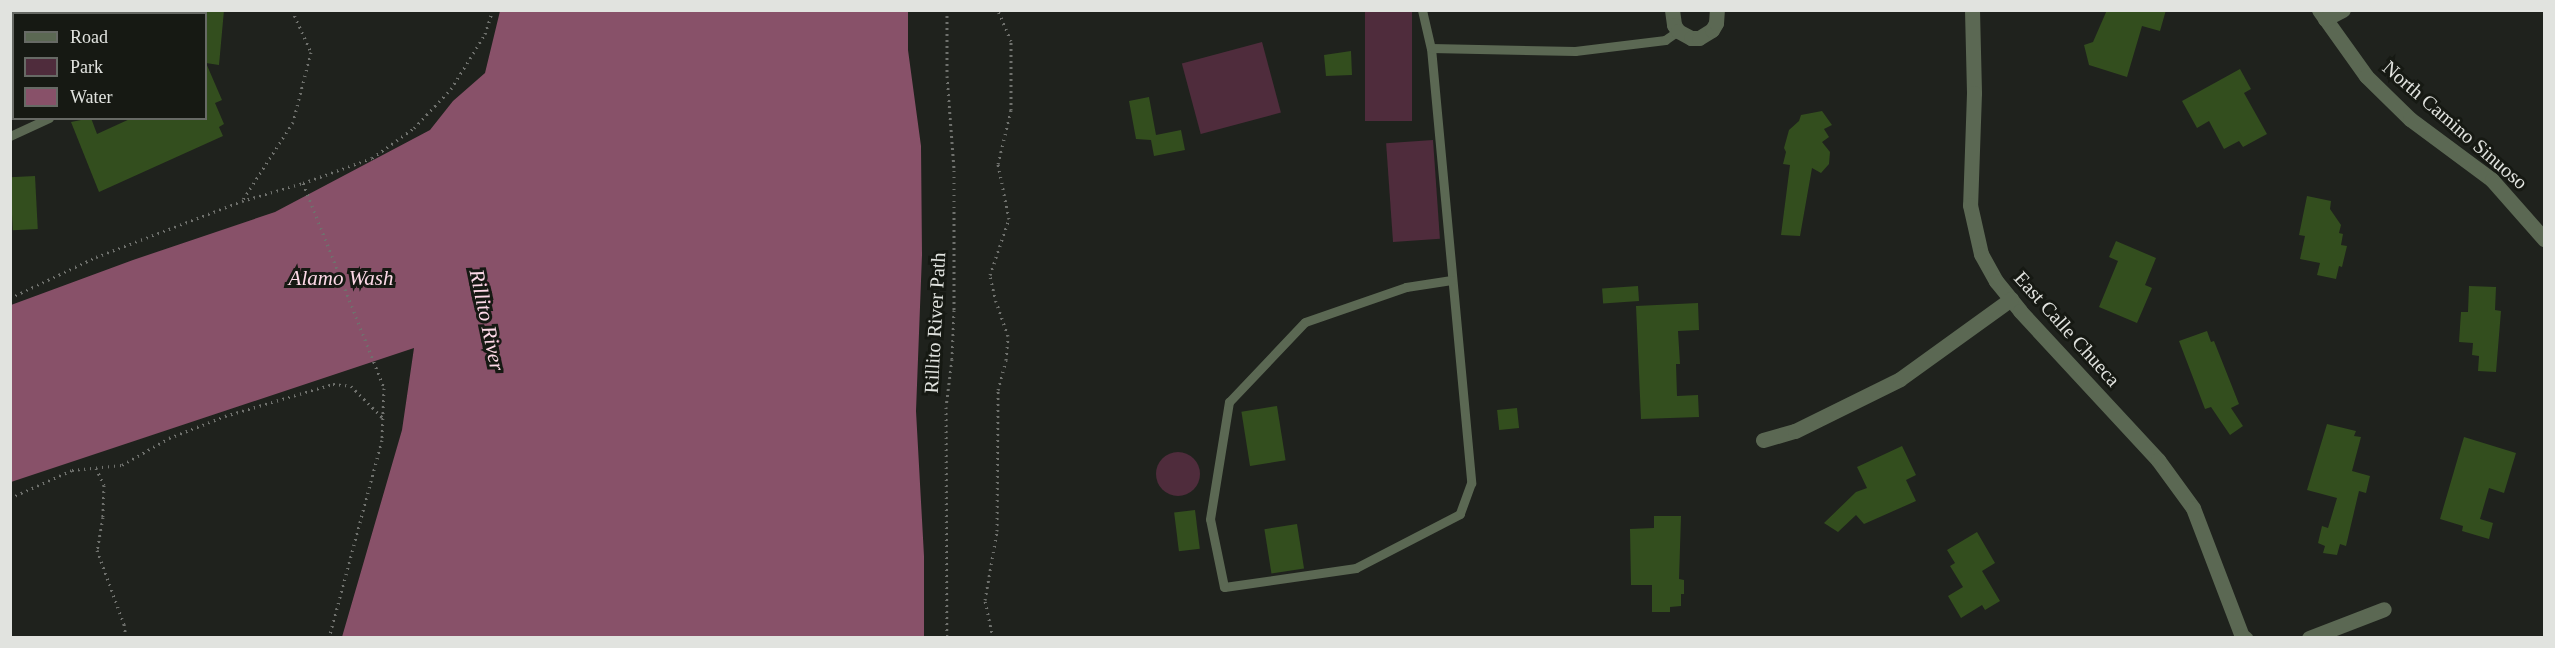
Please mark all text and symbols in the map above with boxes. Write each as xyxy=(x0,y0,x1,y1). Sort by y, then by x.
legend xyxy=(12,12,207,120)
text: Road xyxy=(70,27,108,47)
street label: North Camino Sinuoso xyxy=(2378,55,2532,195)
text: Park xyxy=(70,57,103,77)
text: Water xyxy=(70,87,113,107)
street label: Rillito River Path xyxy=(919,252,951,394)
water label: Alamo Wash xyxy=(289,265,393,291)
street label: East Calle Chueca xyxy=(2009,266,2125,392)
water label: Rillito River xyxy=(464,267,510,373)

